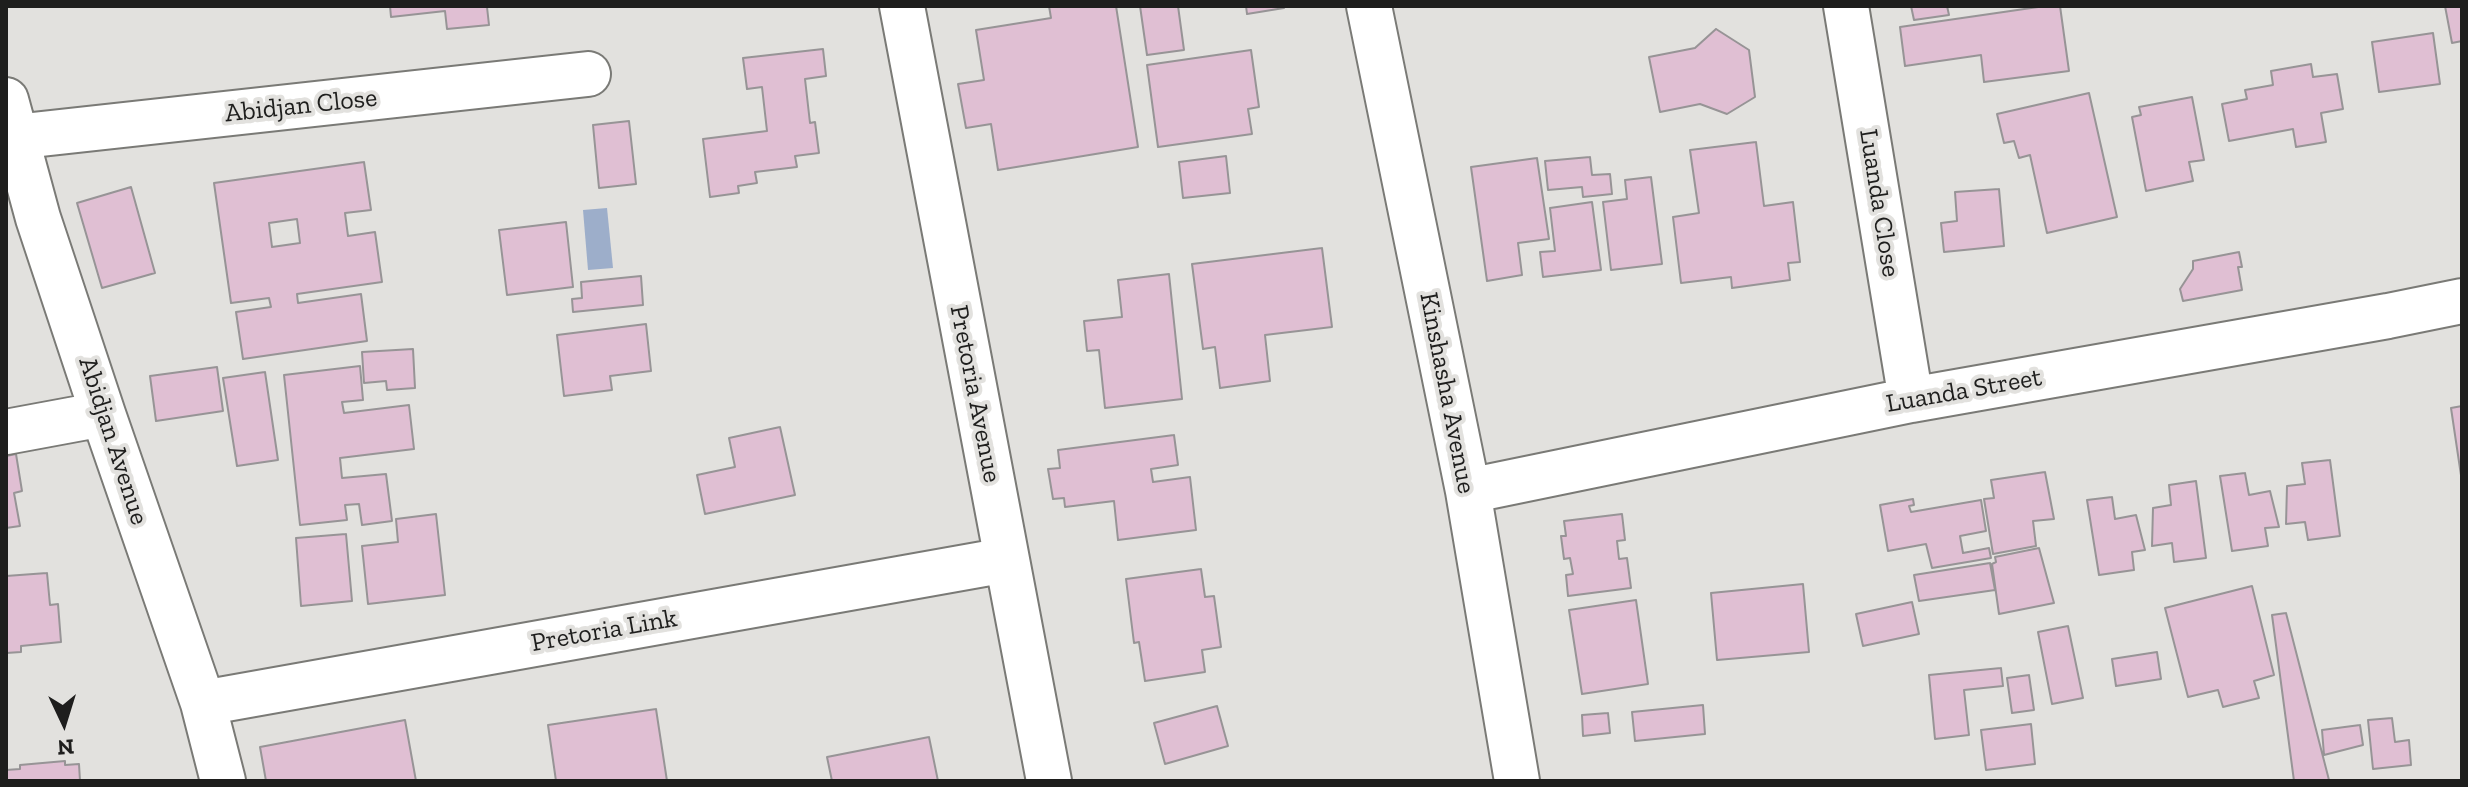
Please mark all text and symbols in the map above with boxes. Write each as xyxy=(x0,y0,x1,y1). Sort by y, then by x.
street label: Abidjan Close xyxy=(223,82,379,130)
street label: Luanda Close xyxy=(1852,127,1906,279)
street label: Kinshasha Avenue xyxy=(1412,290,1482,496)
street label: Pretoria Avenue xyxy=(943,303,1007,485)
street label: Abidjan Avenue xyxy=(71,353,155,529)
street label: Luanda Street xyxy=(1884,362,2044,420)
street label: Pretoria Link xyxy=(529,603,679,659)
north arrow xyxy=(24,683,104,763)
text: N xyxy=(56,733,75,761)

